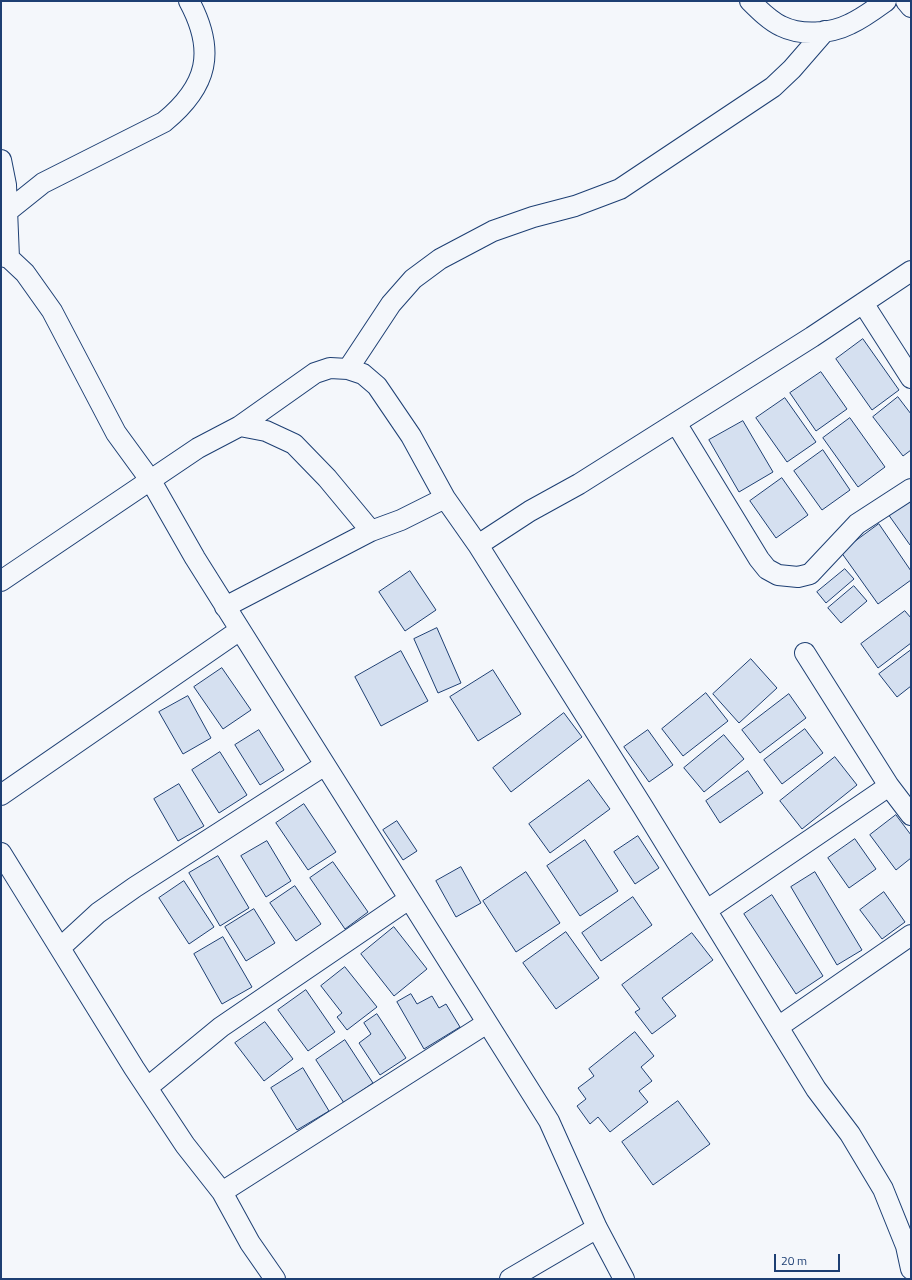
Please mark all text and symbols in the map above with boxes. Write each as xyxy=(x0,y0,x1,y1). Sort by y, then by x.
scale bar xyxy=(776,1246,842,1272)
text: 20 m xyxy=(781,1251,807,1270)

